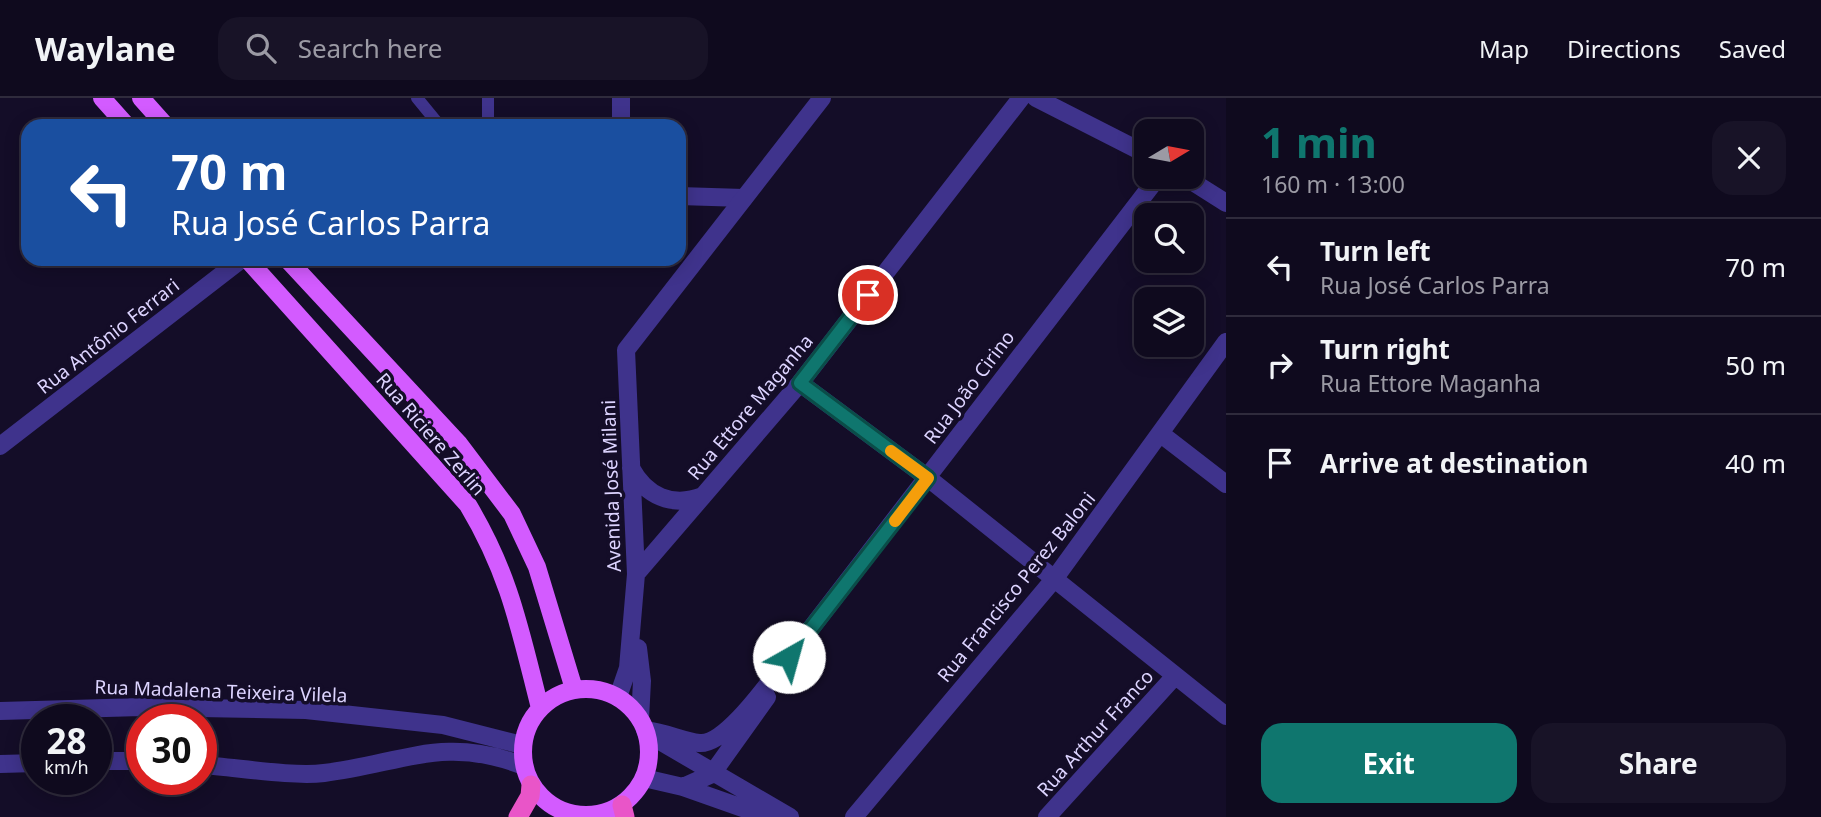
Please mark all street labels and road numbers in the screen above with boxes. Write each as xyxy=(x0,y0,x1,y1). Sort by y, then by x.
street label: Rua Antônio Ferrari xyxy=(32,272,184,400)
street label: Rua João Cirino xyxy=(918,325,1020,449)
street label: Rua Ettore Maganha xyxy=(681,329,819,485)
street label: Rua Riciere Zerlin xyxy=(370,367,492,501)
street label: Avenida José Milani xyxy=(595,399,627,573)
street label: Rua Francisco Perez Baloni xyxy=(931,486,1101,688)
street label: Rua Arthur Franco xyxy=(1031,664,1159,802)
street label: Rua Madalena Teixeira Vilela xyxy=(94,674,348,708)

